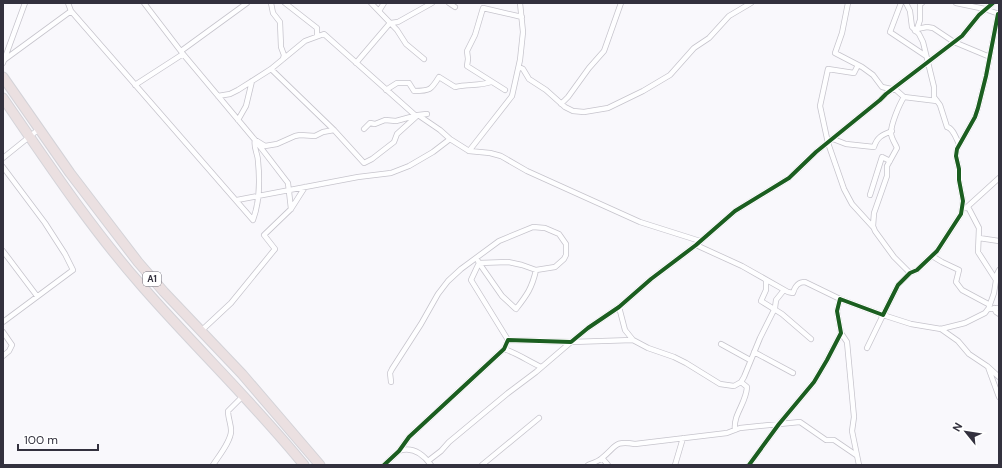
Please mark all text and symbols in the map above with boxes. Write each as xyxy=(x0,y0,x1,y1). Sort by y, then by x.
road number: A1 xyxy=(143,272,161,286)
north arrow xyxy=(946,412,986,452)
text: N xyxy=(949,420,965,434)
scale bar xyxy=(18,426,98,452)
text: 100 m xyxy=(24,432,58,448)

